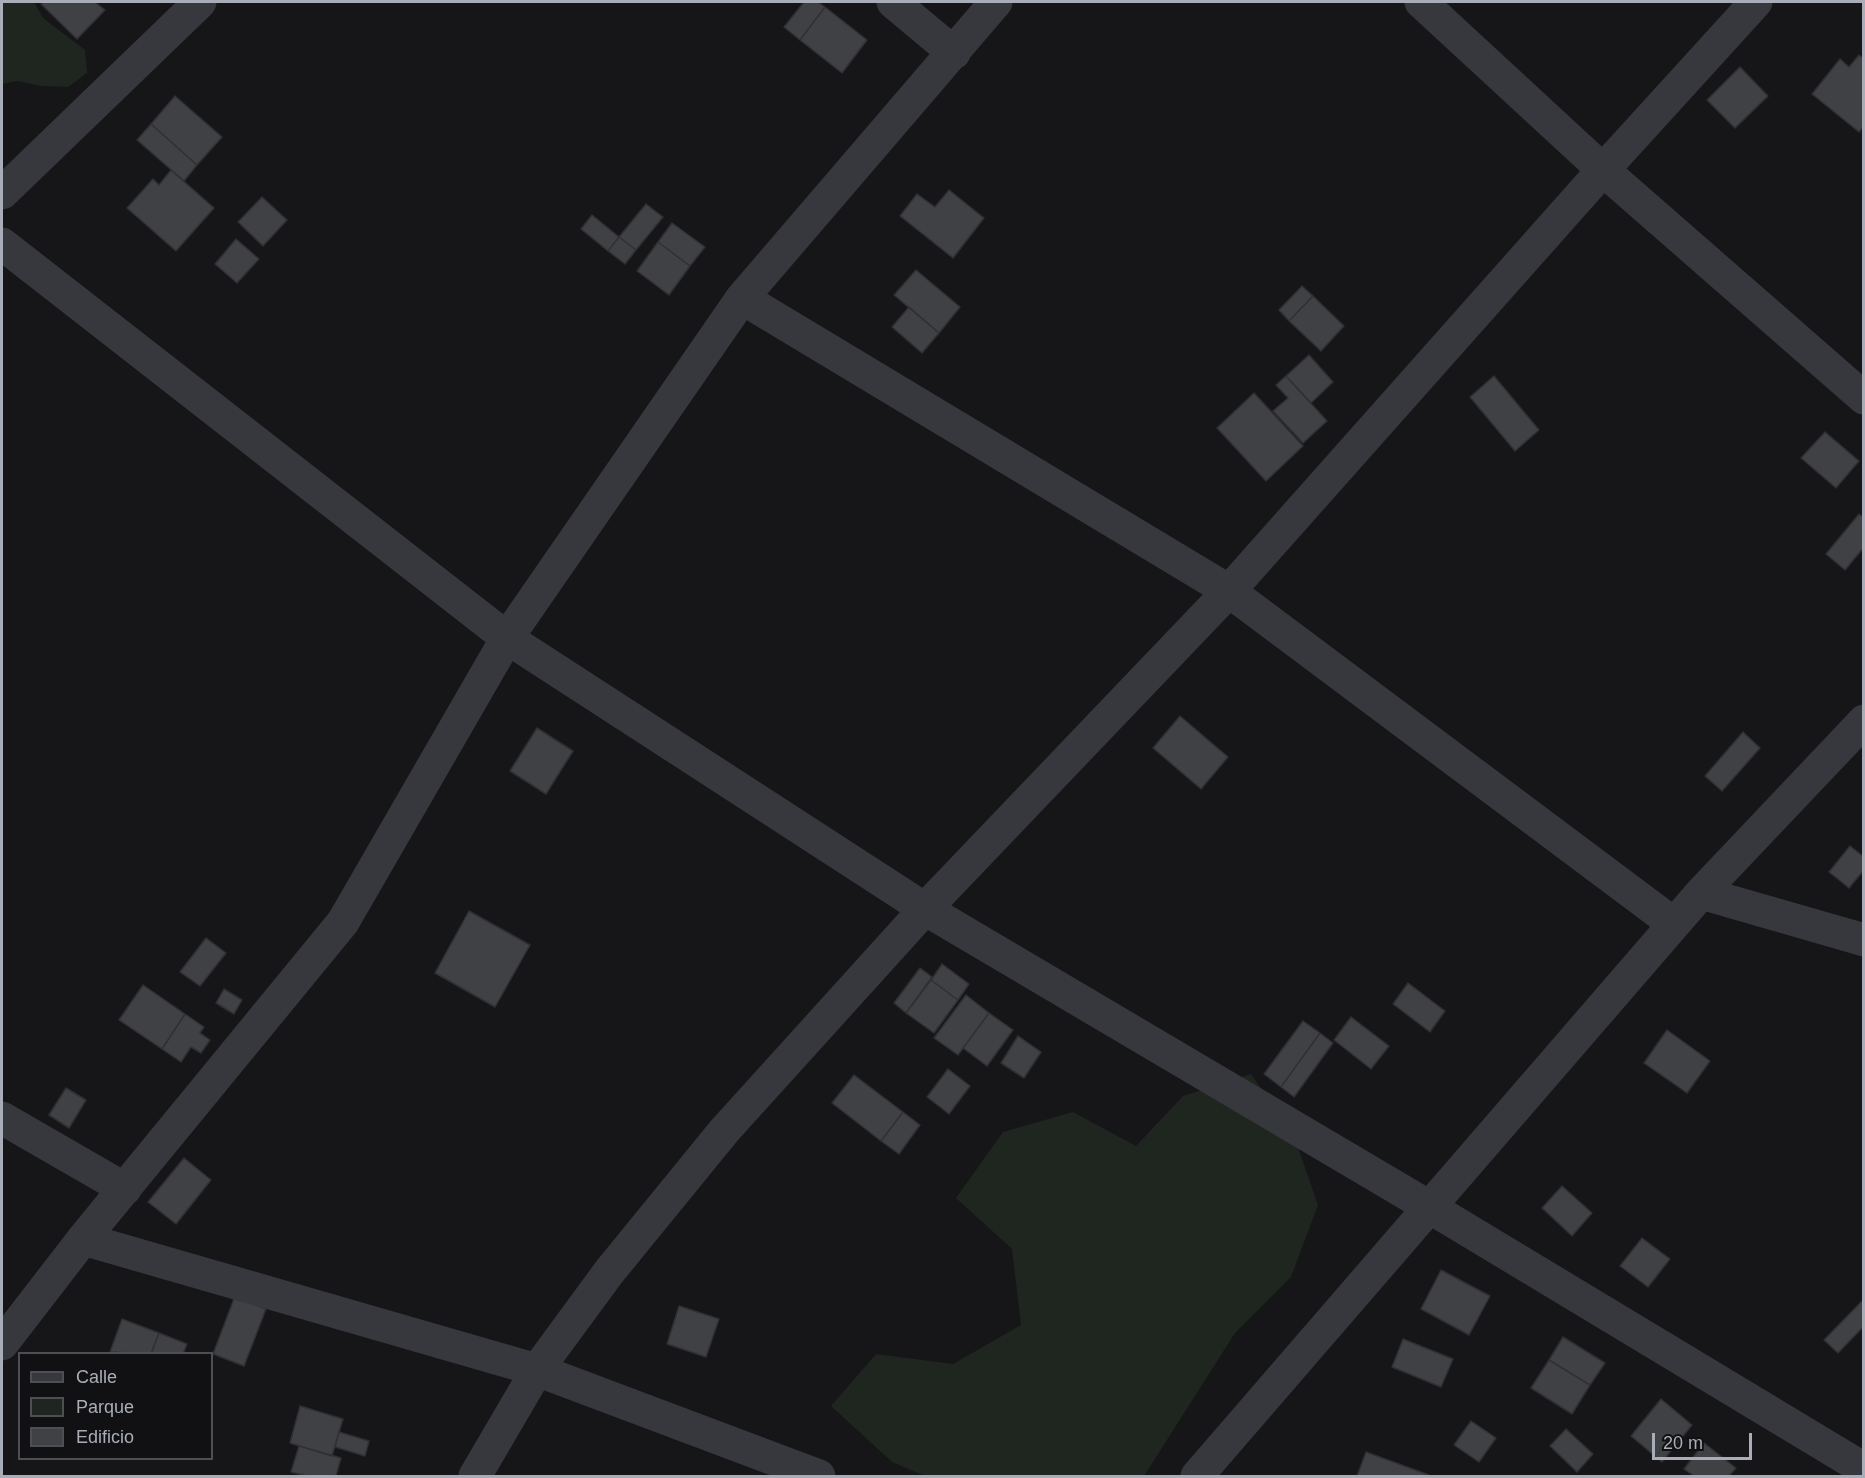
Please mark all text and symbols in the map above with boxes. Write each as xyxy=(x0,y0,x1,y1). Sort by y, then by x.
legend xyxy=(18,1352,213,1460)
text: Calle xyxy=(76,1367,117,1387)
text: Parque xyxy=(76,1397,134,1417)
scale bar xyxy=(1655,1421,1756,1459)
text: Edificio xyxy=(76,1427,134,1447)
text: 20 m xyxy=(1663,1433,1703,1453)

